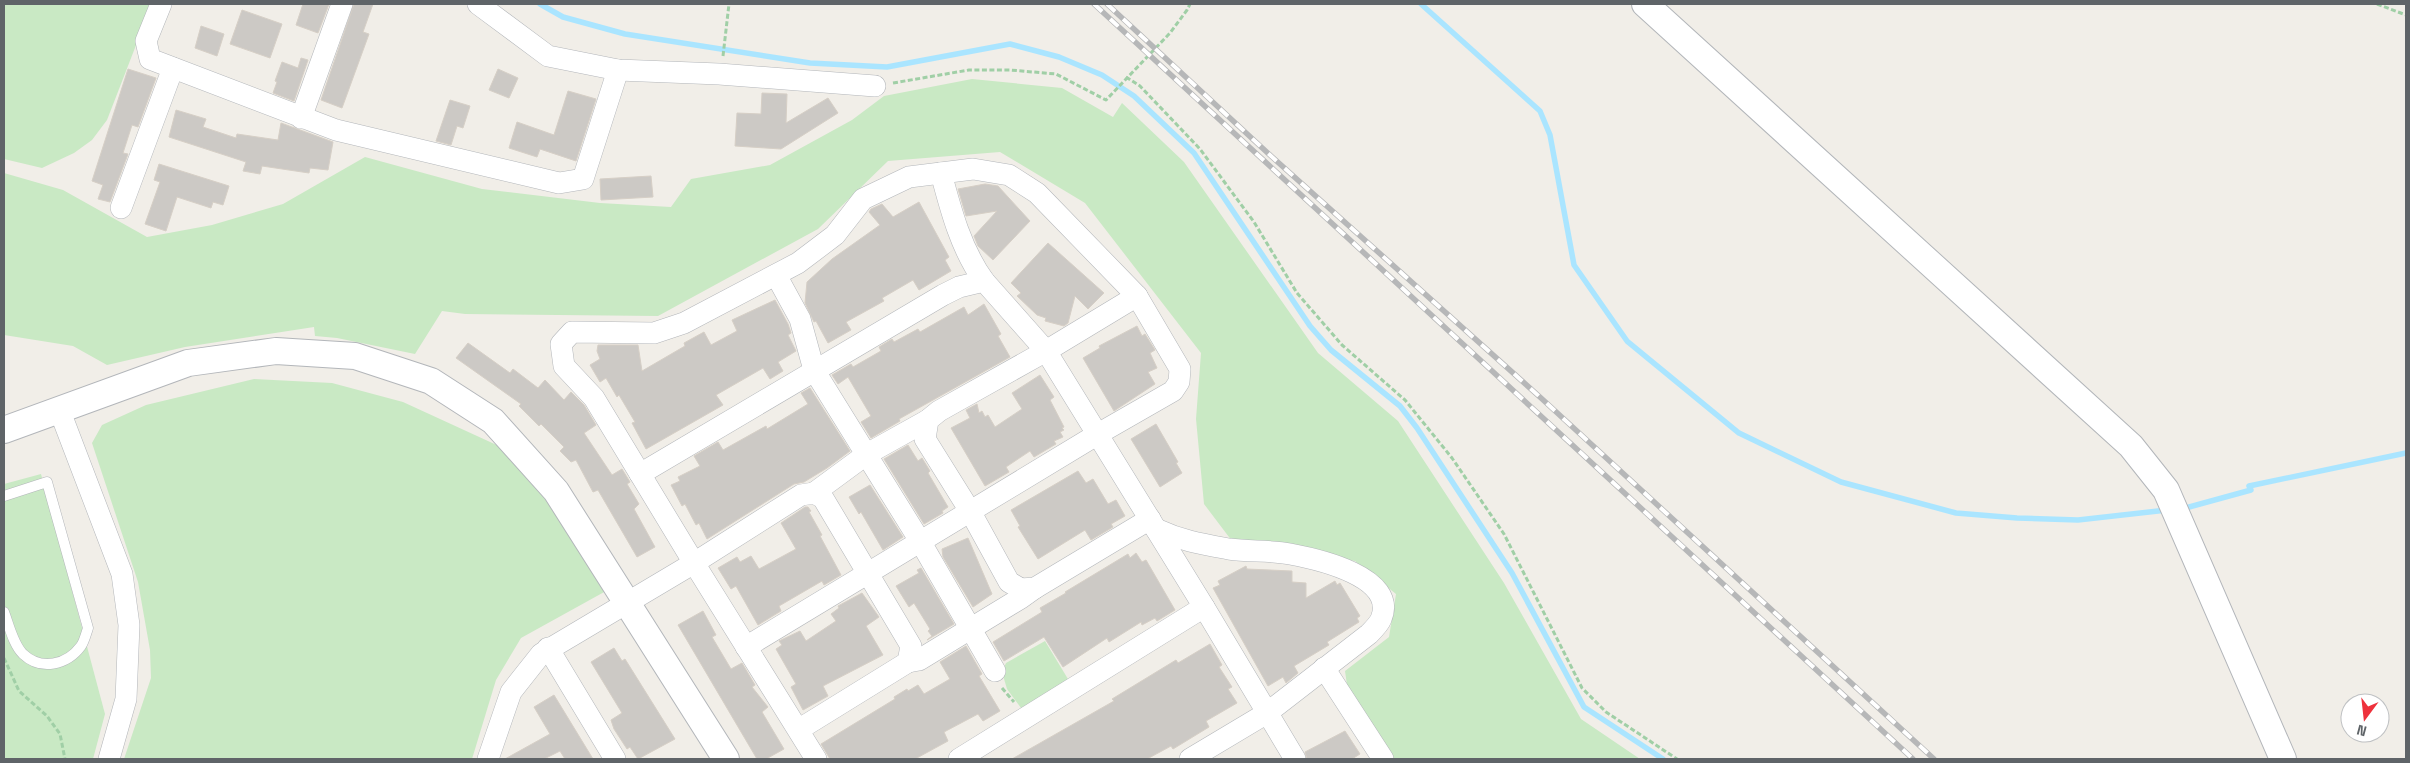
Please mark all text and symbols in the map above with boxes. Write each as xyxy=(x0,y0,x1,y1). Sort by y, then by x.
north arrow xyxy=(2340,693,2390,743)
text: N xyxy=(2355,721,2369,740)

